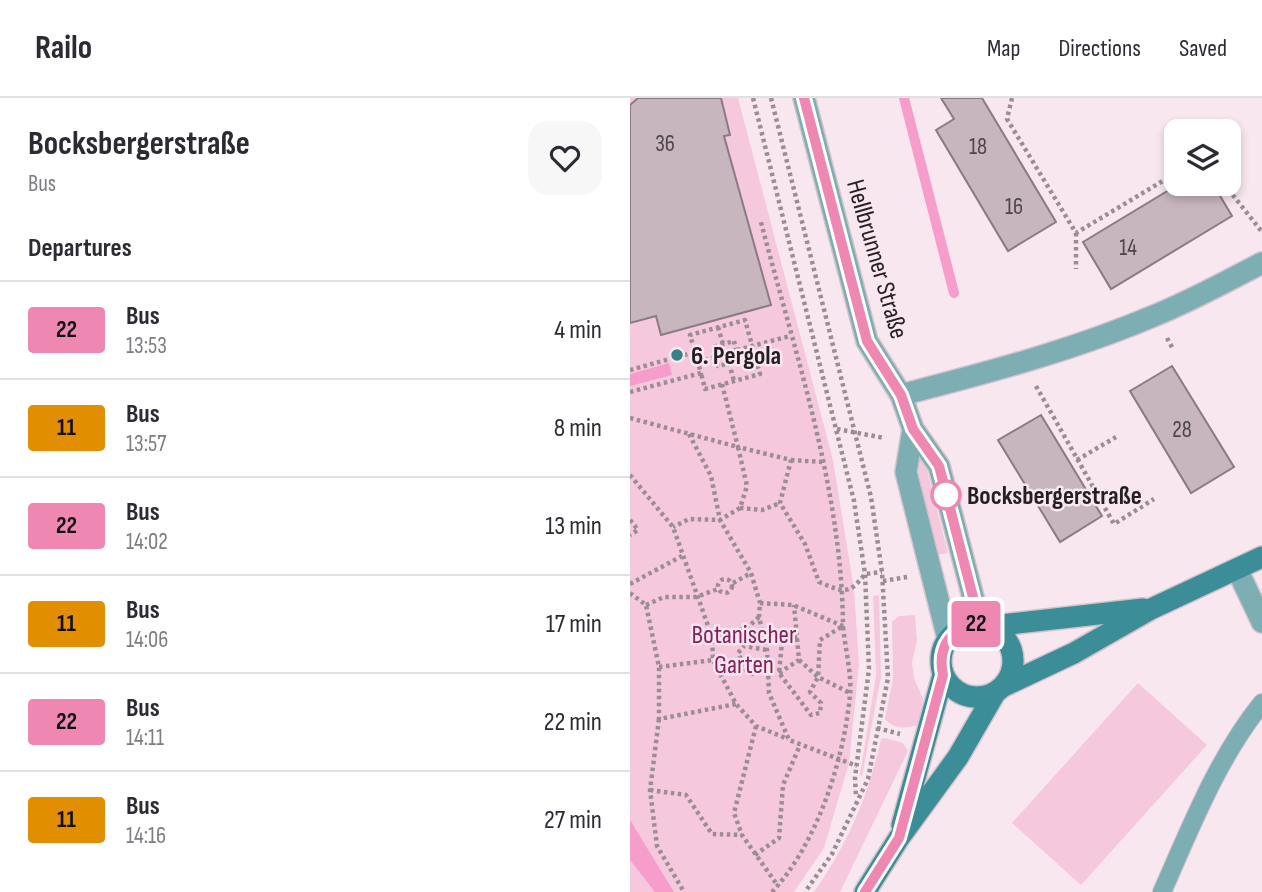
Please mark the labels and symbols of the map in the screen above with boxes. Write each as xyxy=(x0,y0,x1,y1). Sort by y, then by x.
house number: 36 xyxy=(655,130,675,158)
house number: 18 xyxy=(969,133,987,161)
street label: Hellbrunner Straße xyxy=(839,176,914,343)
house number: 16 xyxy=(1005,193,1023,221)
house number: 14 xyxy=(1119,234,1137,262)
place label: 6. Pergola xyxy=(691,341,781,372)
marker: 6. Pergola xyxy=(669,347,685,363)
house number: 28 xyxy=(1172,416,1192,444)
marker: Bocksbergerstraße xyxy=(931,480,961,510)
place label: Bocksbergerstraße xyxy=(967,481,1142,512)
line badge: 22 xyxy=(944,601,1008,647)
park label: Botanischer Garten xyxy=(692,620,797,681)

